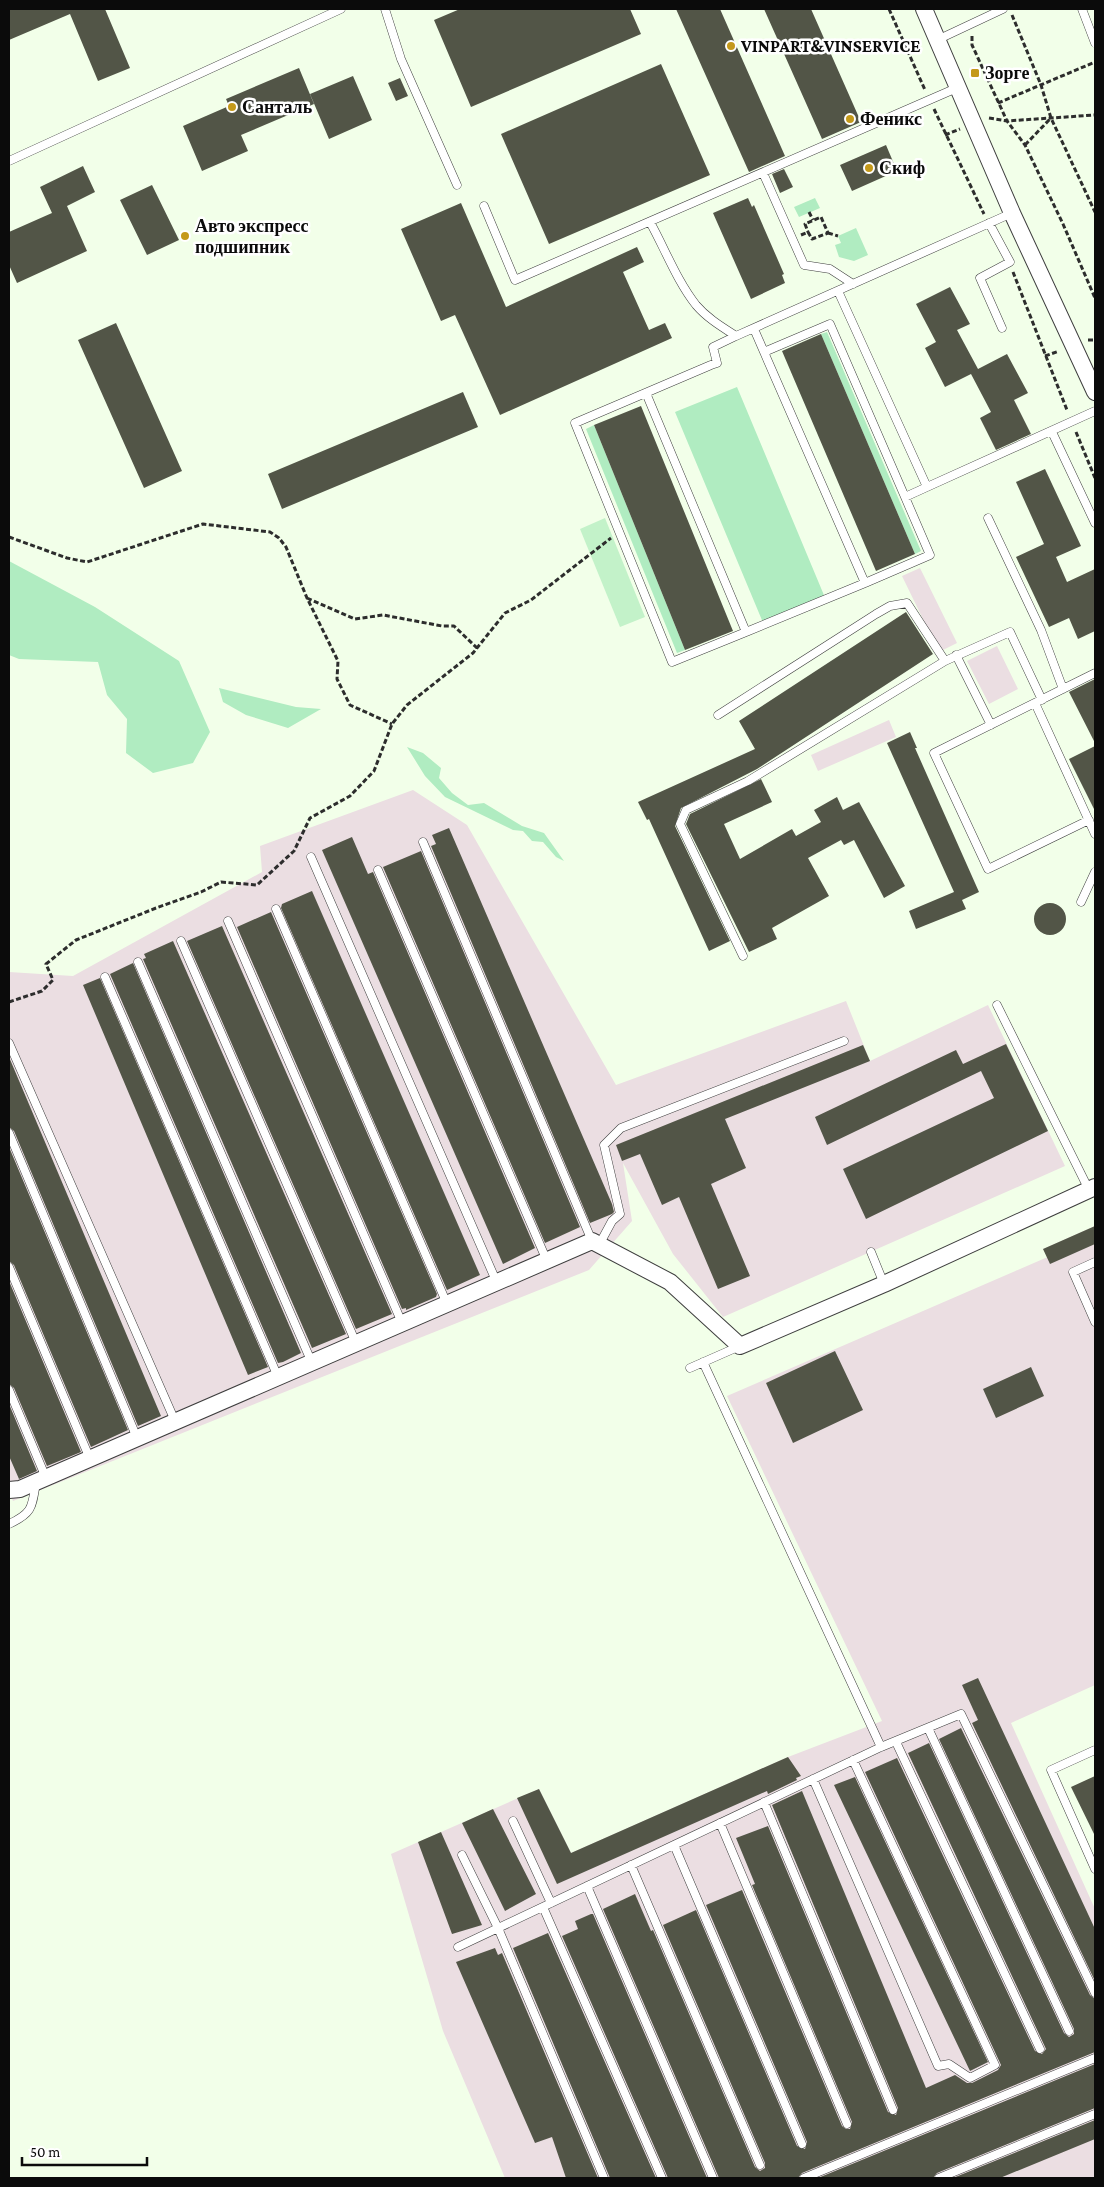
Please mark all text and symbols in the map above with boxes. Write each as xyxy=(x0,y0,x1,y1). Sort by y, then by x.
place label: VINPART&VINSERVICE xyxy=(740,36,920,56)
marker: VINPART&VINSERVICE xyxy=(725,40,737,52)
place label: Зорге xyxy=(985,63,1029,83)
marker: Зорге xyxy=(969,67,981,79)
place label: Санталь xyxy=(242,97,313,117)
marker: Санталь xyxy=(226,101,238,113)
place label: Феникс xyxy=(860,109,922,129)
marker: Феникс xyxy=(844,113,856,125)
place label: Скиф xyxy=(879,158,925,178)
marker: Скиф xyxy=(863,162,875,174)
place label: Авто экспресс подшипник xyxy=(195,216,309,257)
marker: Авто экспресс подшипник xyxy=(179,230,191,242)
scale bar xyxy=(22,2134,148,2166)
text: 50 m xyxy=(30,2144,60,2160)

